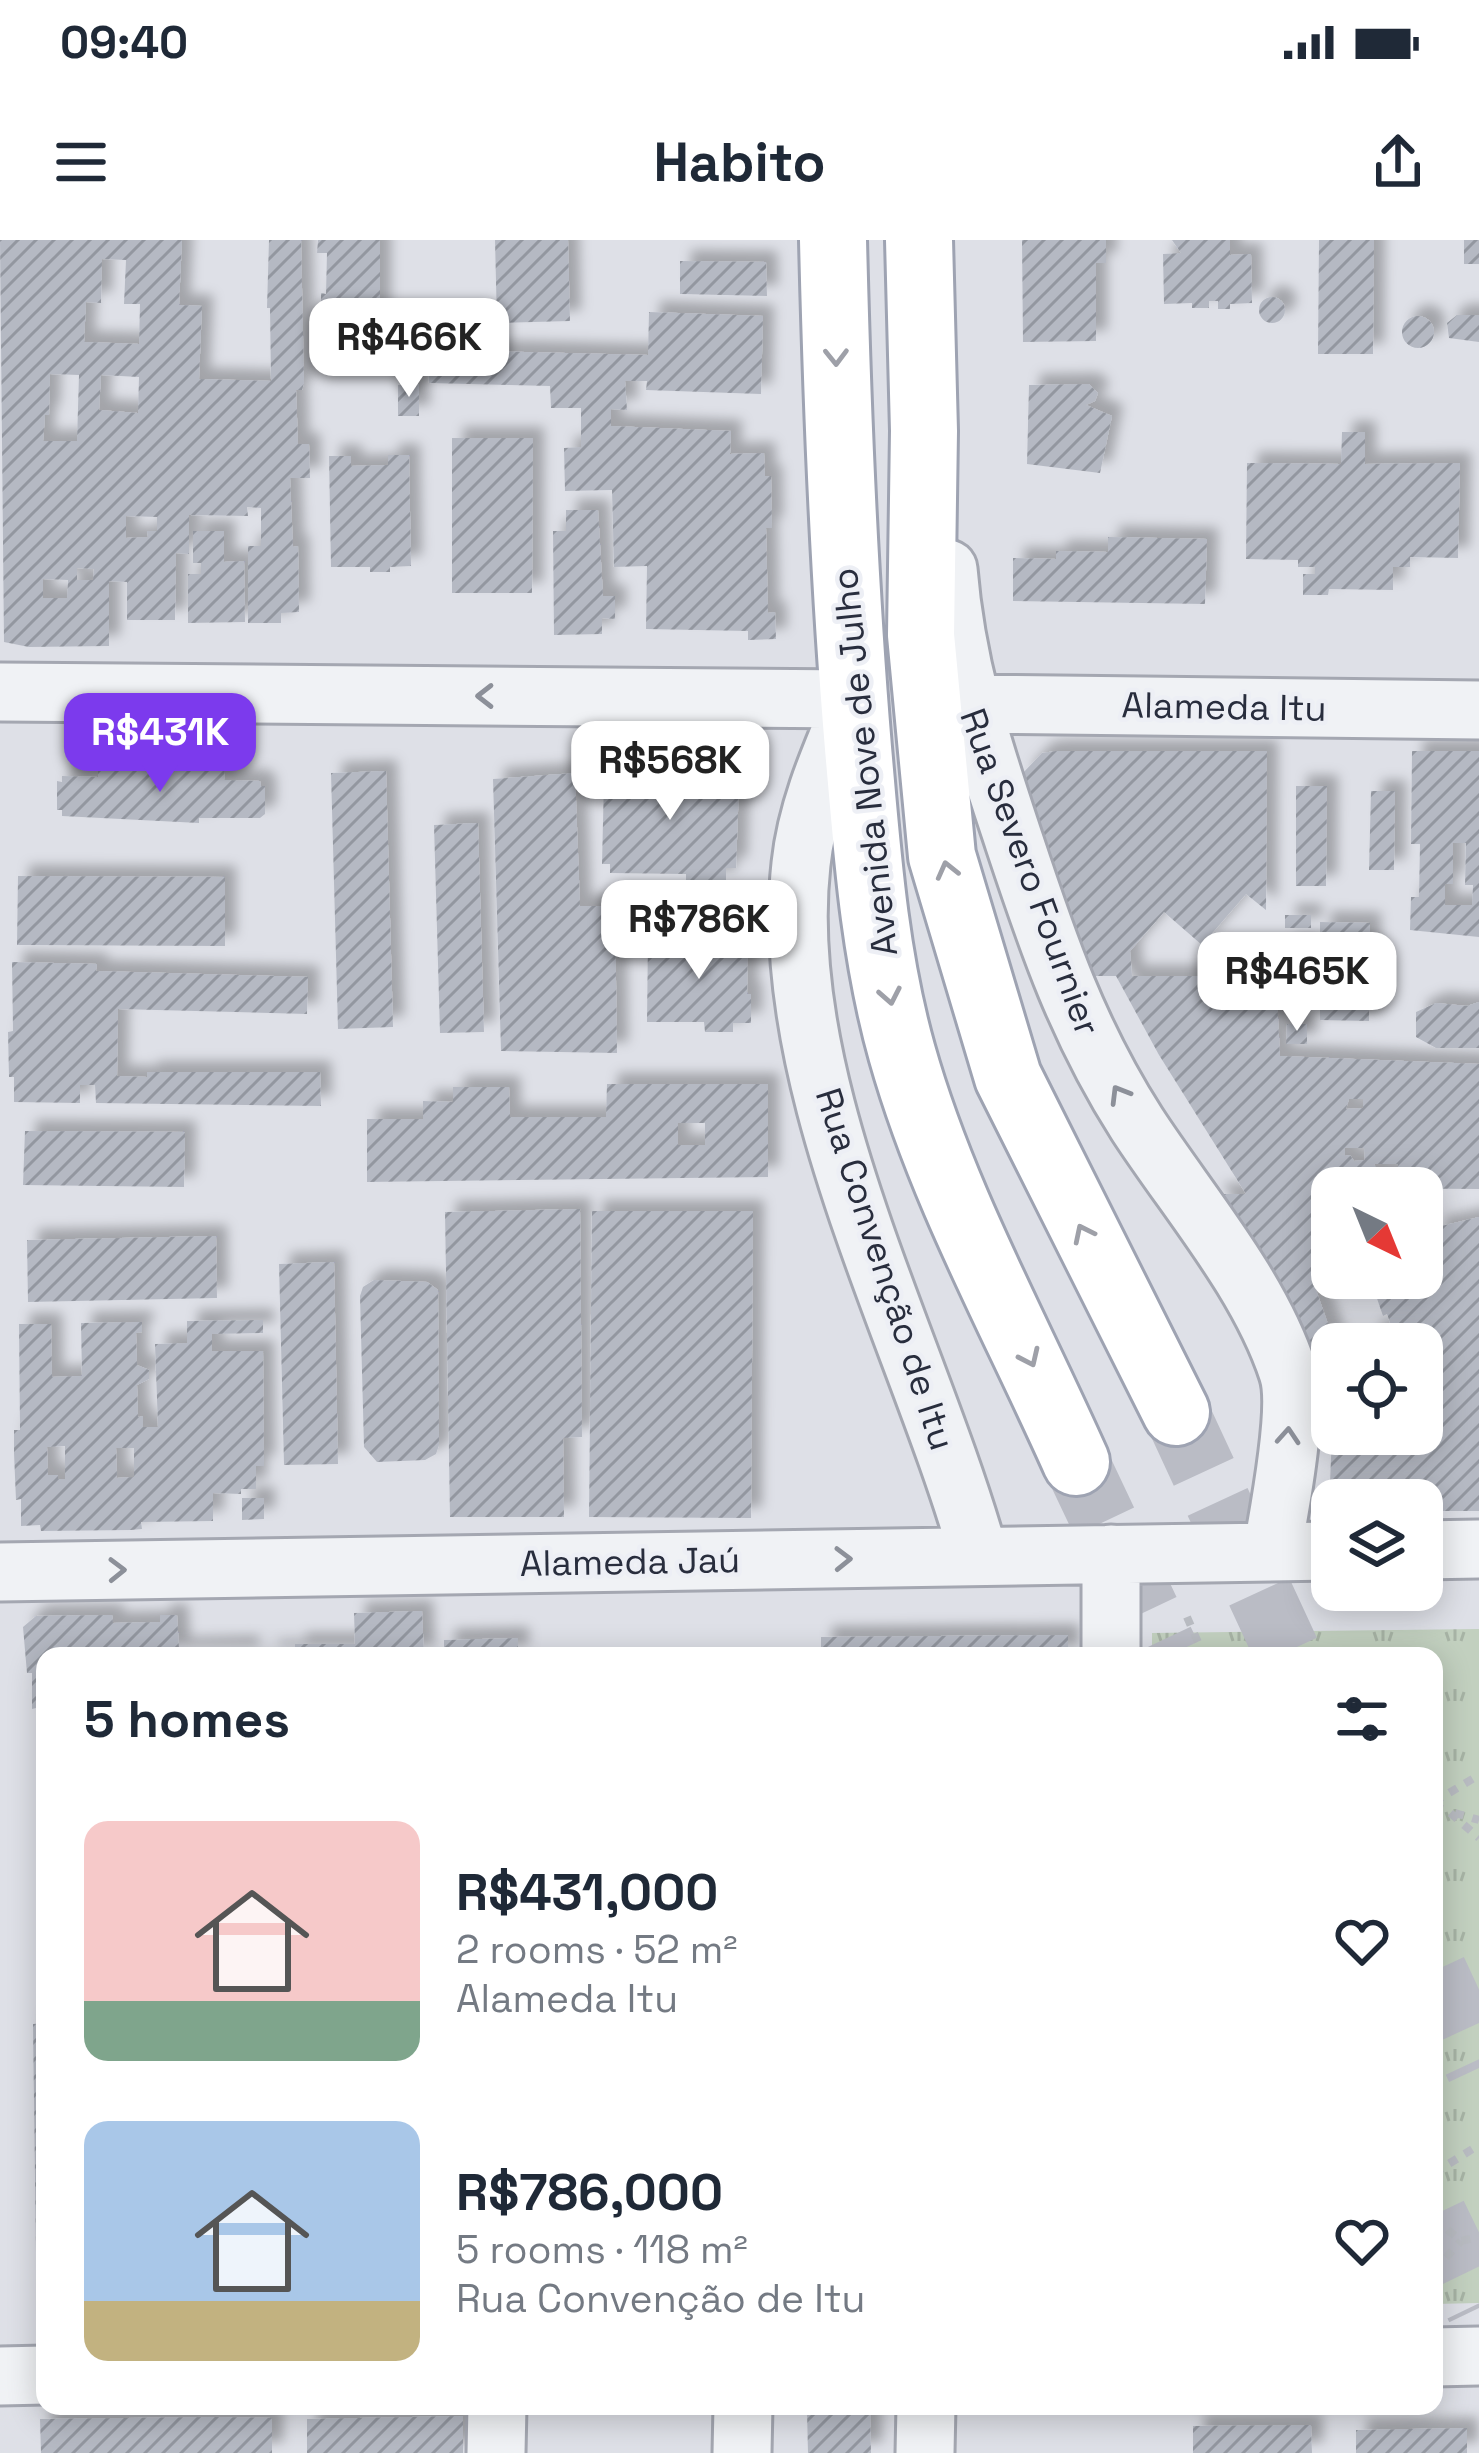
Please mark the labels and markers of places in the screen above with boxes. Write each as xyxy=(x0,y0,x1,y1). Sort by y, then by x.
pin: R$466K xyxy=(311,298,507,400)
pin: R$431K xyxy=(62,693,258,795)
pin: R$568K xyxy=(572,721,768,823)
pin: R$786K xyxy=(601,880,797,982)
pin: R$465K xyxy=(1199,932,1395,1034)

